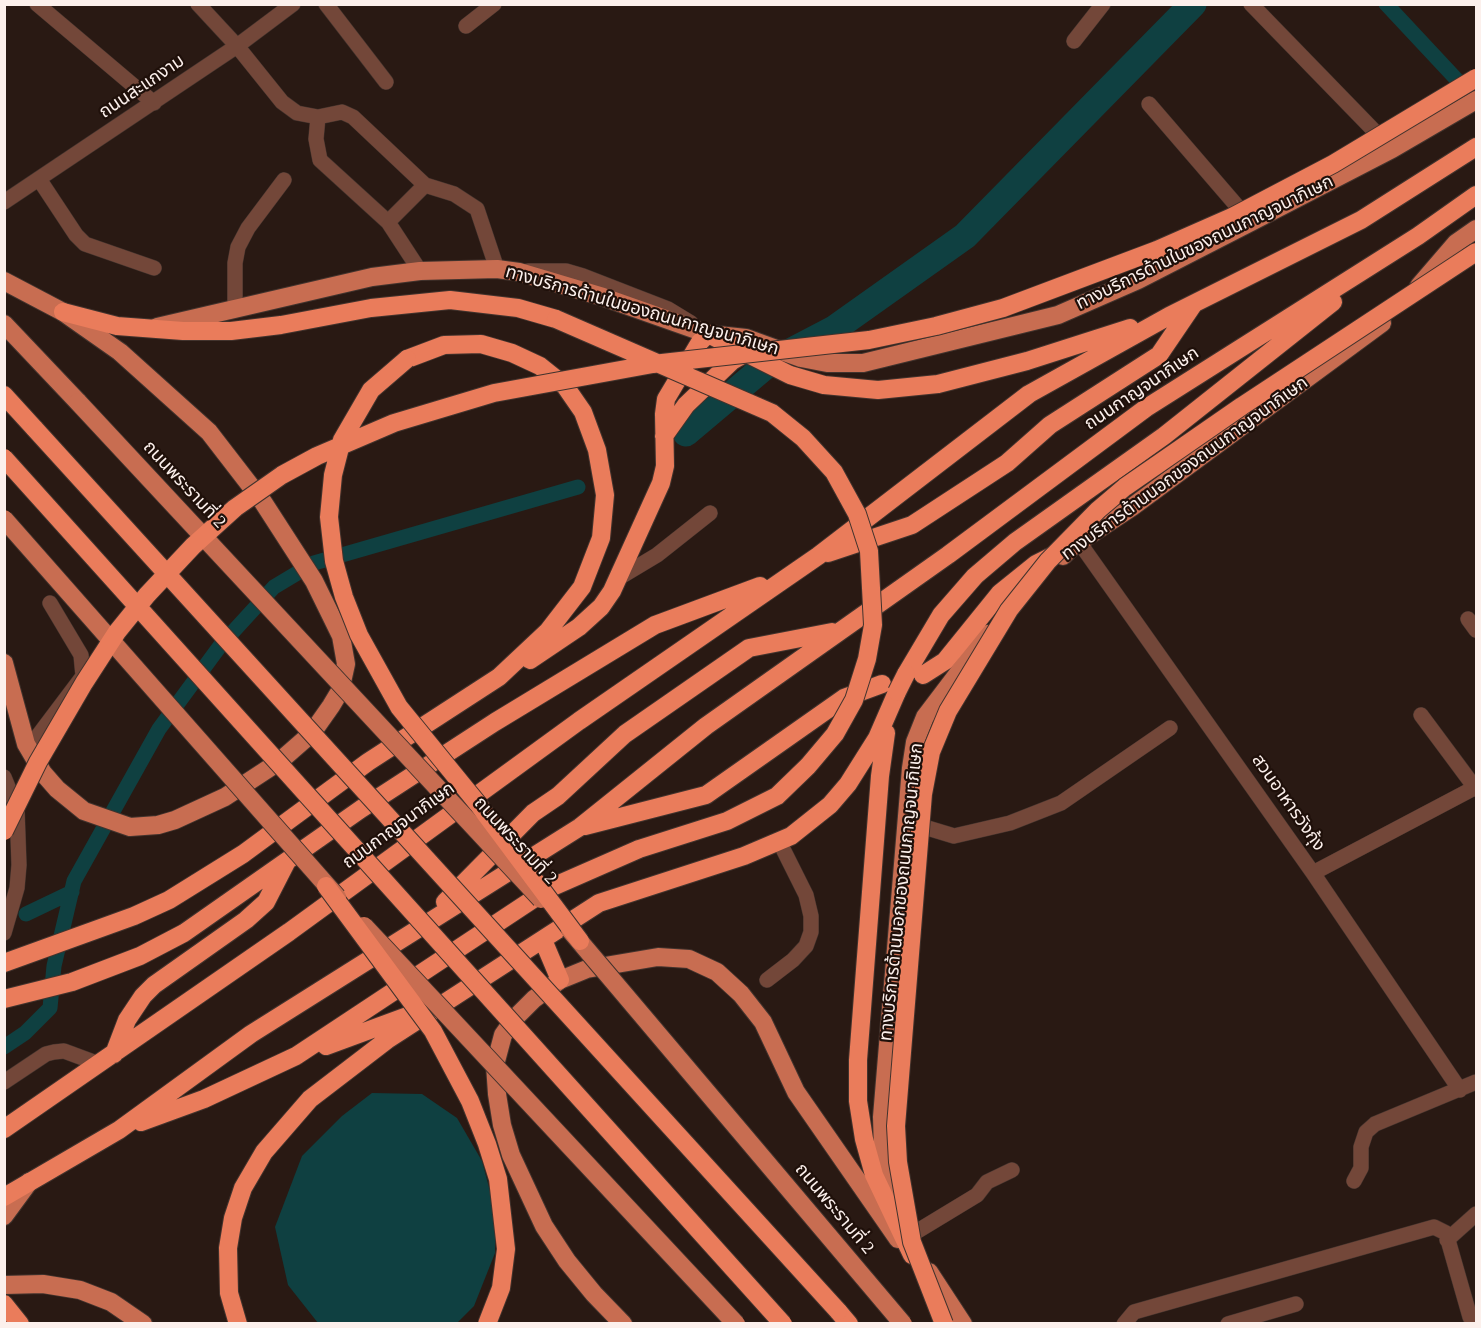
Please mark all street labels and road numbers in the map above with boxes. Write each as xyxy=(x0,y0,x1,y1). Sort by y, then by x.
street label: ถนนสะแกงาม xyxy=(95,51,189,123)
street label: ทางบริการด้านในของถนนกาญจนาภิเษก xyxy=(1073,171,1337,315)
street label: ทางบริการด้านในของถนนกาญจนาภิเษก xyxy=(503,262,781,360)
street label: ถนนกาญจนาภิเษก xyxy=(1081,343,1203,435)
street label: ทางบริการด้านนอกของถนนกาญจนาภิเษก xyxy=(1058,372,1312,566)
street label: ถนนพระรามที่ 2 xyxy=(138,437,230,533)
street label: ทางบริการด้านนอกของถนนกาญจนาภิเษก xyxy=(876,742,928,1042)
street label: สวนอาหารวังกุ้ง xyxy=(1247,750,1329,856)
street label: ถนนกาญจนาภิเษก xyxy=(339,778,459,874)
street label: ถนนพระรามที่ 2 xyxy=(469,793,561,889)
street label: ถนนพระรามที่ 2 xyxy=(790,1159,878,1259)

